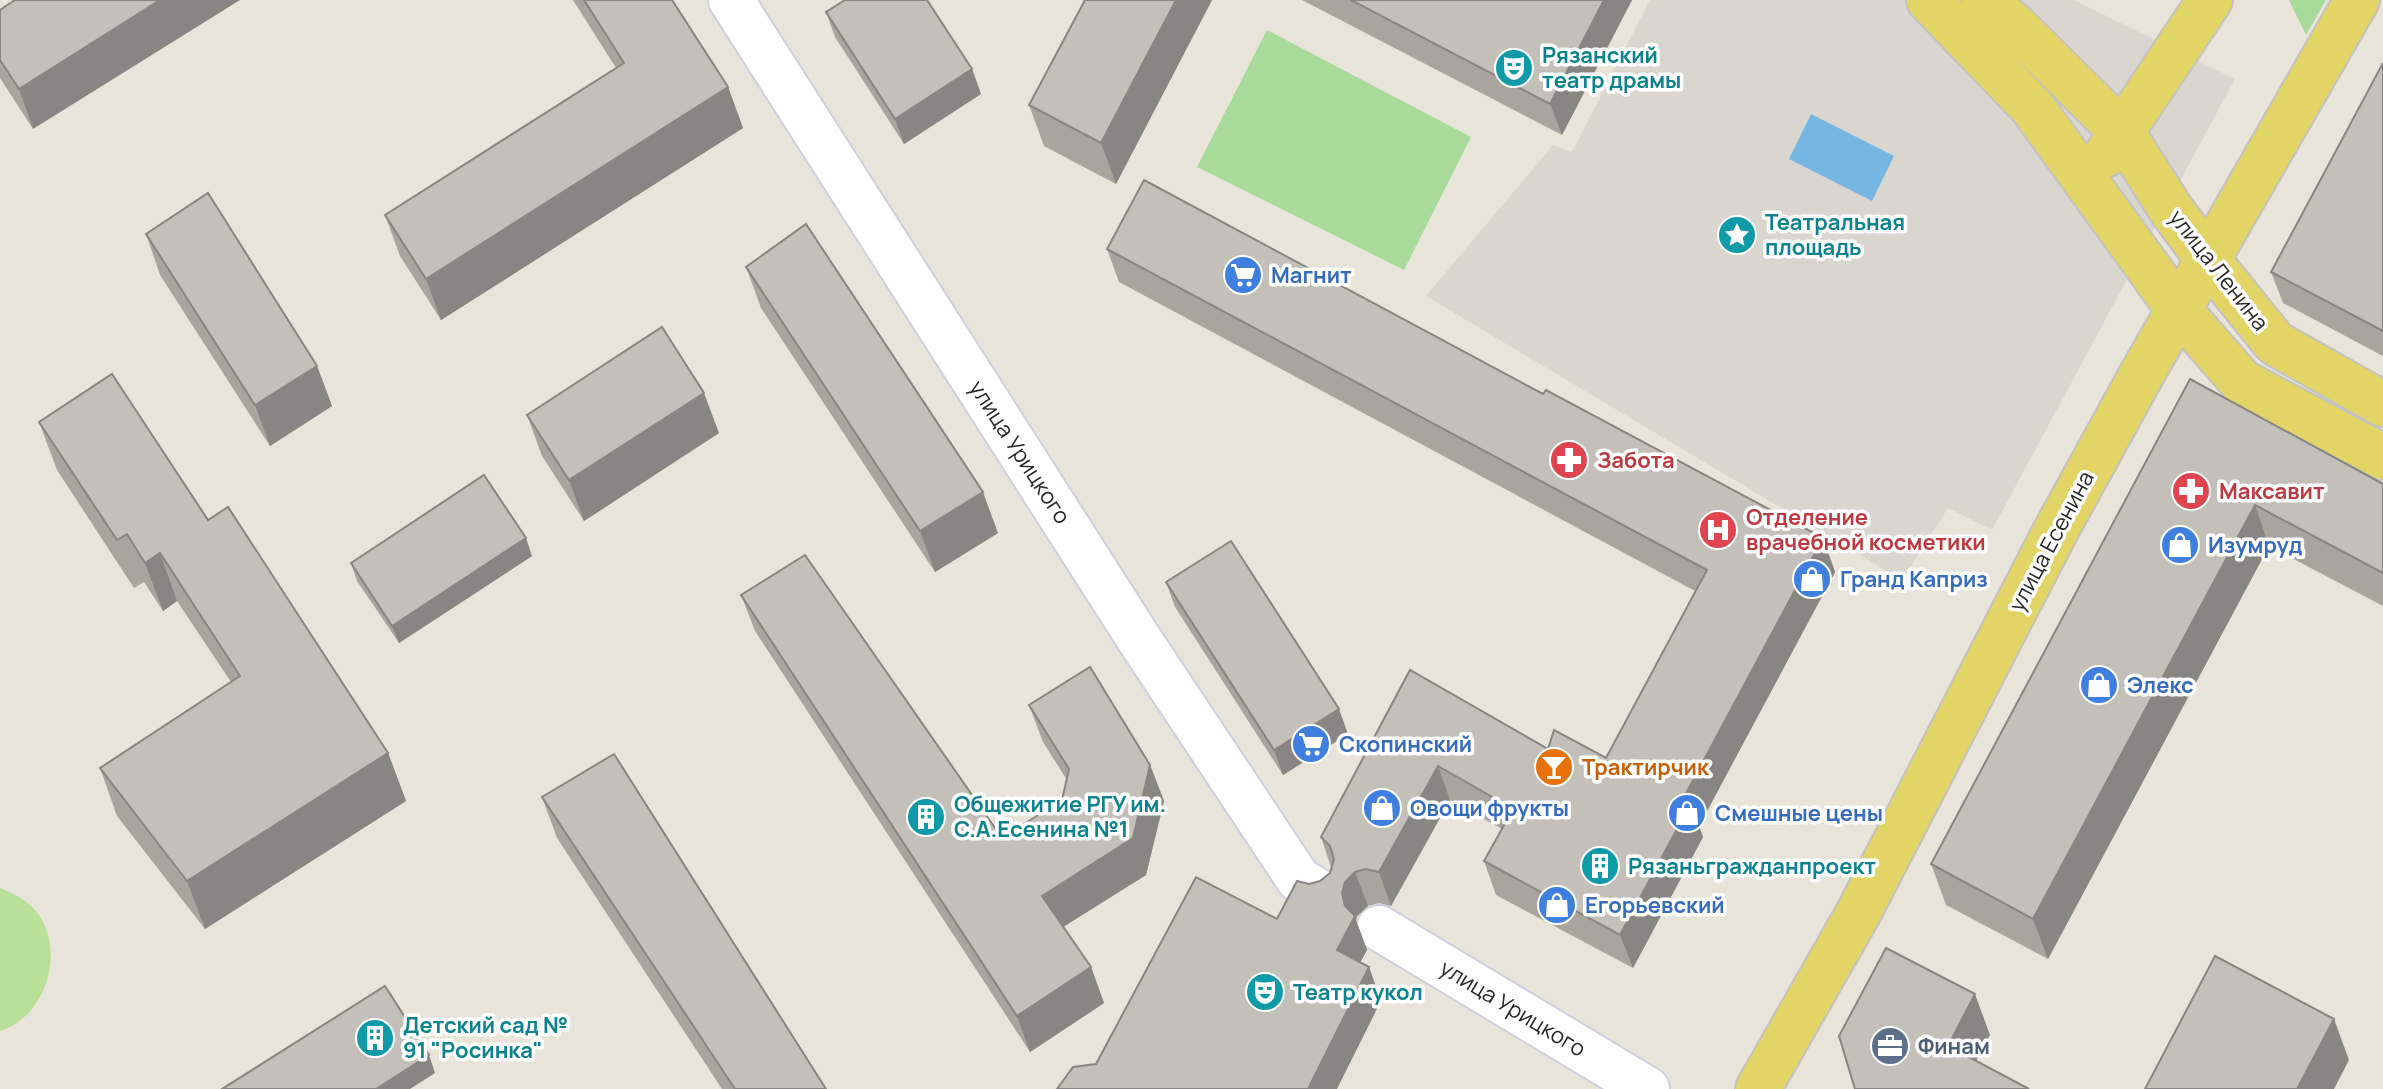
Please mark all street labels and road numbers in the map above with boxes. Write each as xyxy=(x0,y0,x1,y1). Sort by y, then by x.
street label: улица Ленина xyxy=(2162,203,2276,337)
street label: улица Урицкого xyxy=(962,375,1078,529)
street label: улица Есенина xyxy=(2001,466,2101,616)
street label: улица Урицкого xyxy=(1434,953,1592,1063)

